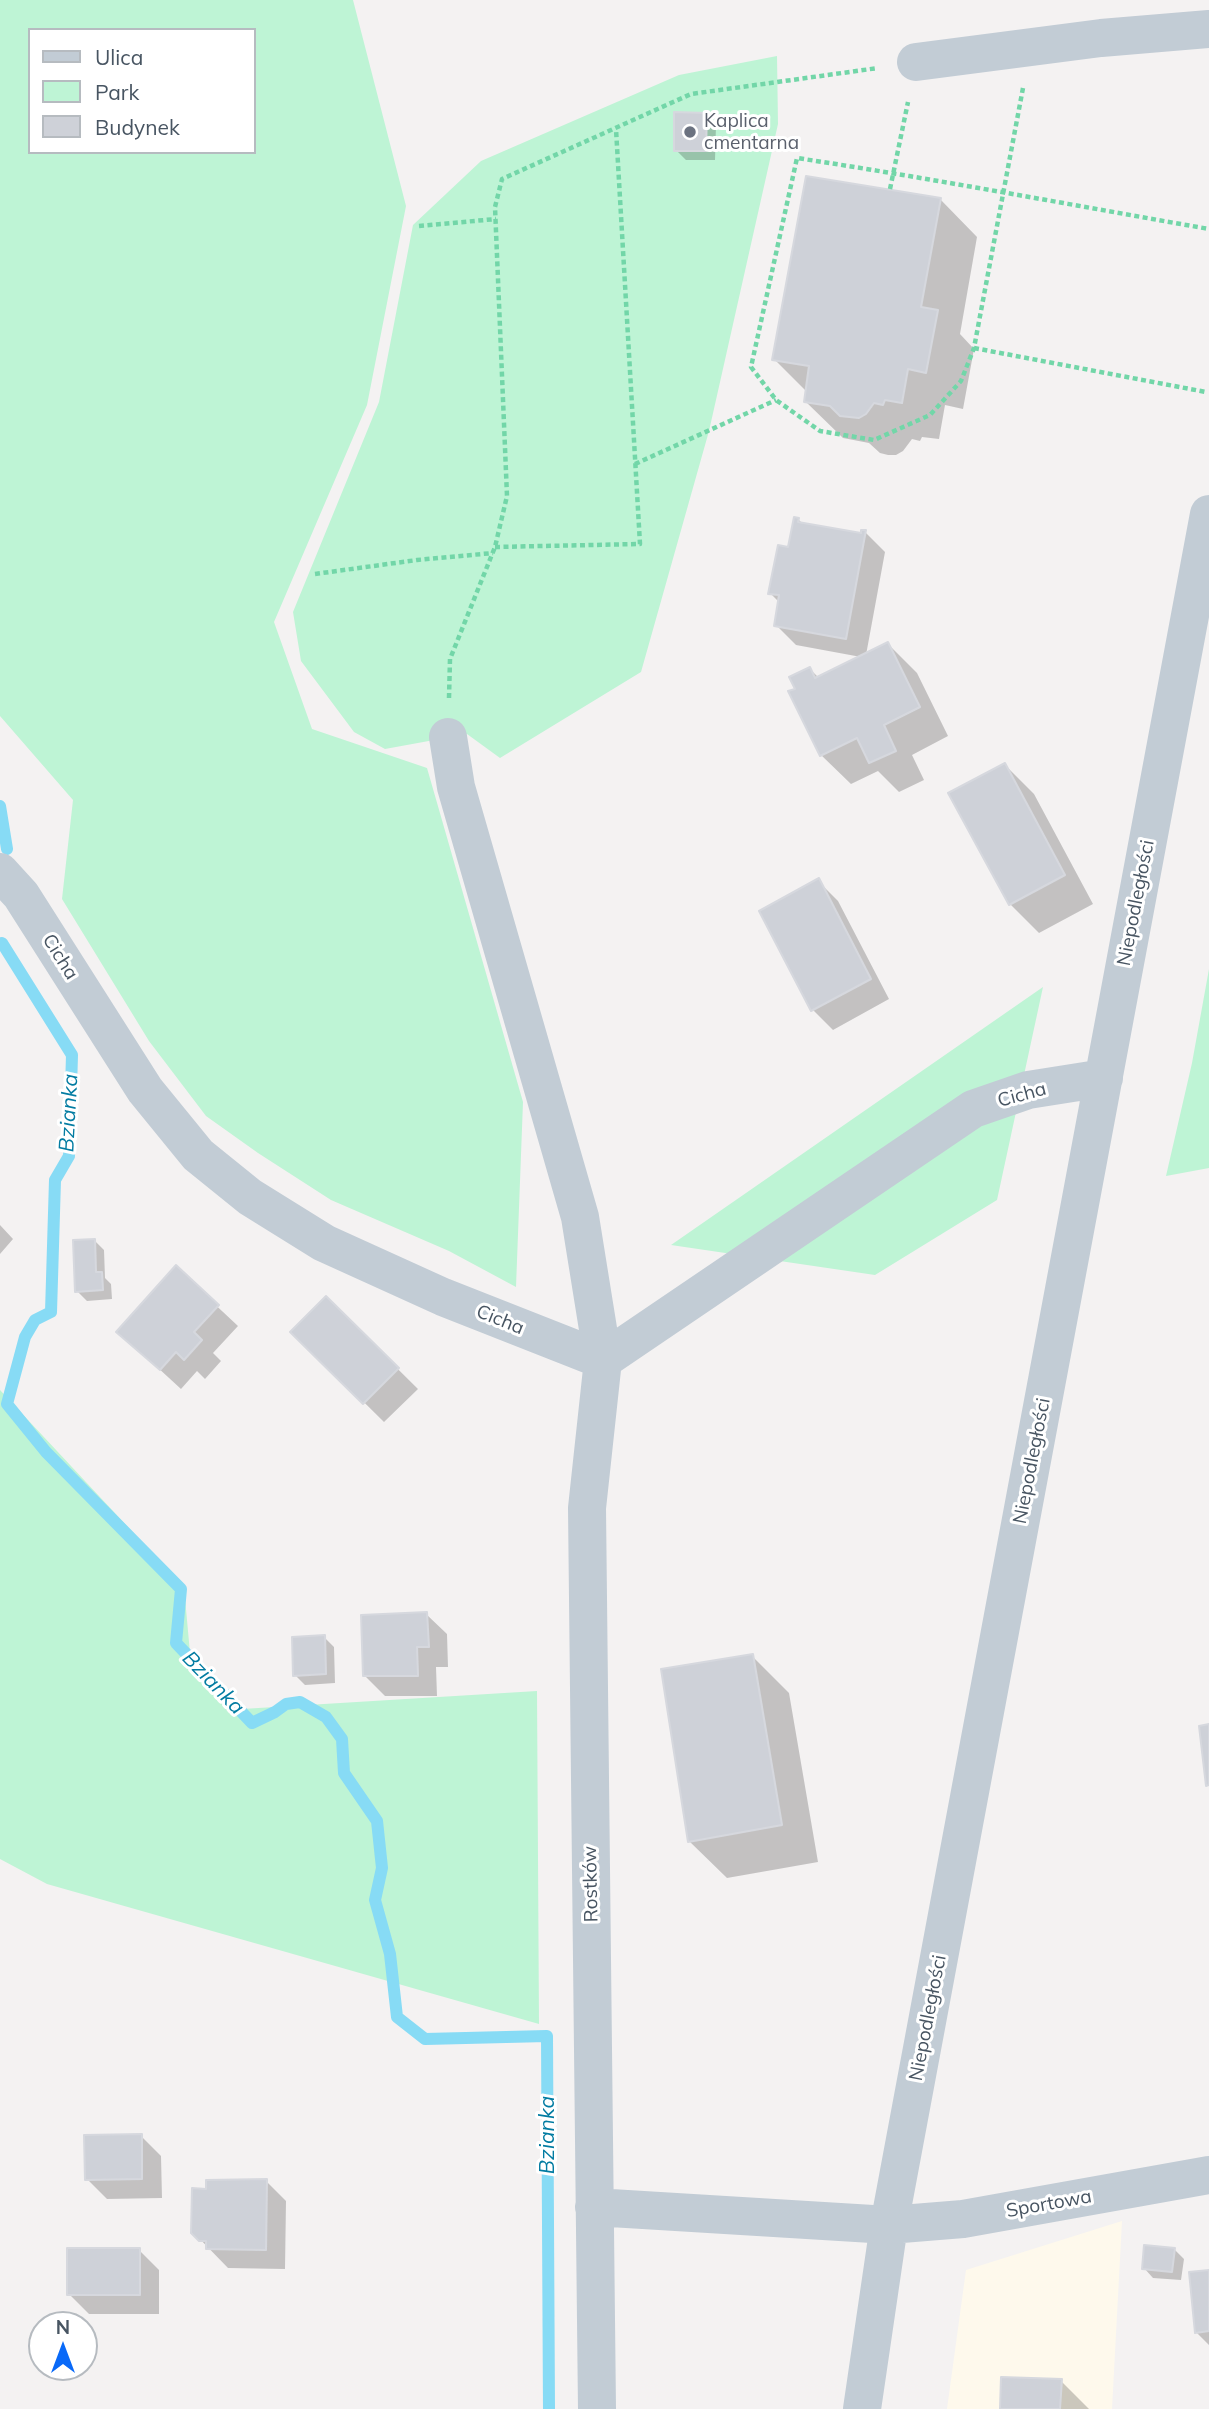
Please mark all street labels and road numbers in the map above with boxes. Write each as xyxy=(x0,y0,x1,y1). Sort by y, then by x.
street label: Niepodległości xyxy=(1113,838,1159,968)
street label: Cicha xyxy=(37,930,83,984)
street label: Cicha xyxy=(995,1078,1049,1112)
street label: Cicha xyxy=(473,1300,527,1340)
street label: Niepodległości xyxy=(1009,1396,1055,1526)
street label: Rostków xyxy=(579,1846,603,1922)
street label: Niepodległości xyxy=(905,1953,951,2083)
street label: Sportowa xyxy=(1004,2185,1094,2223)

